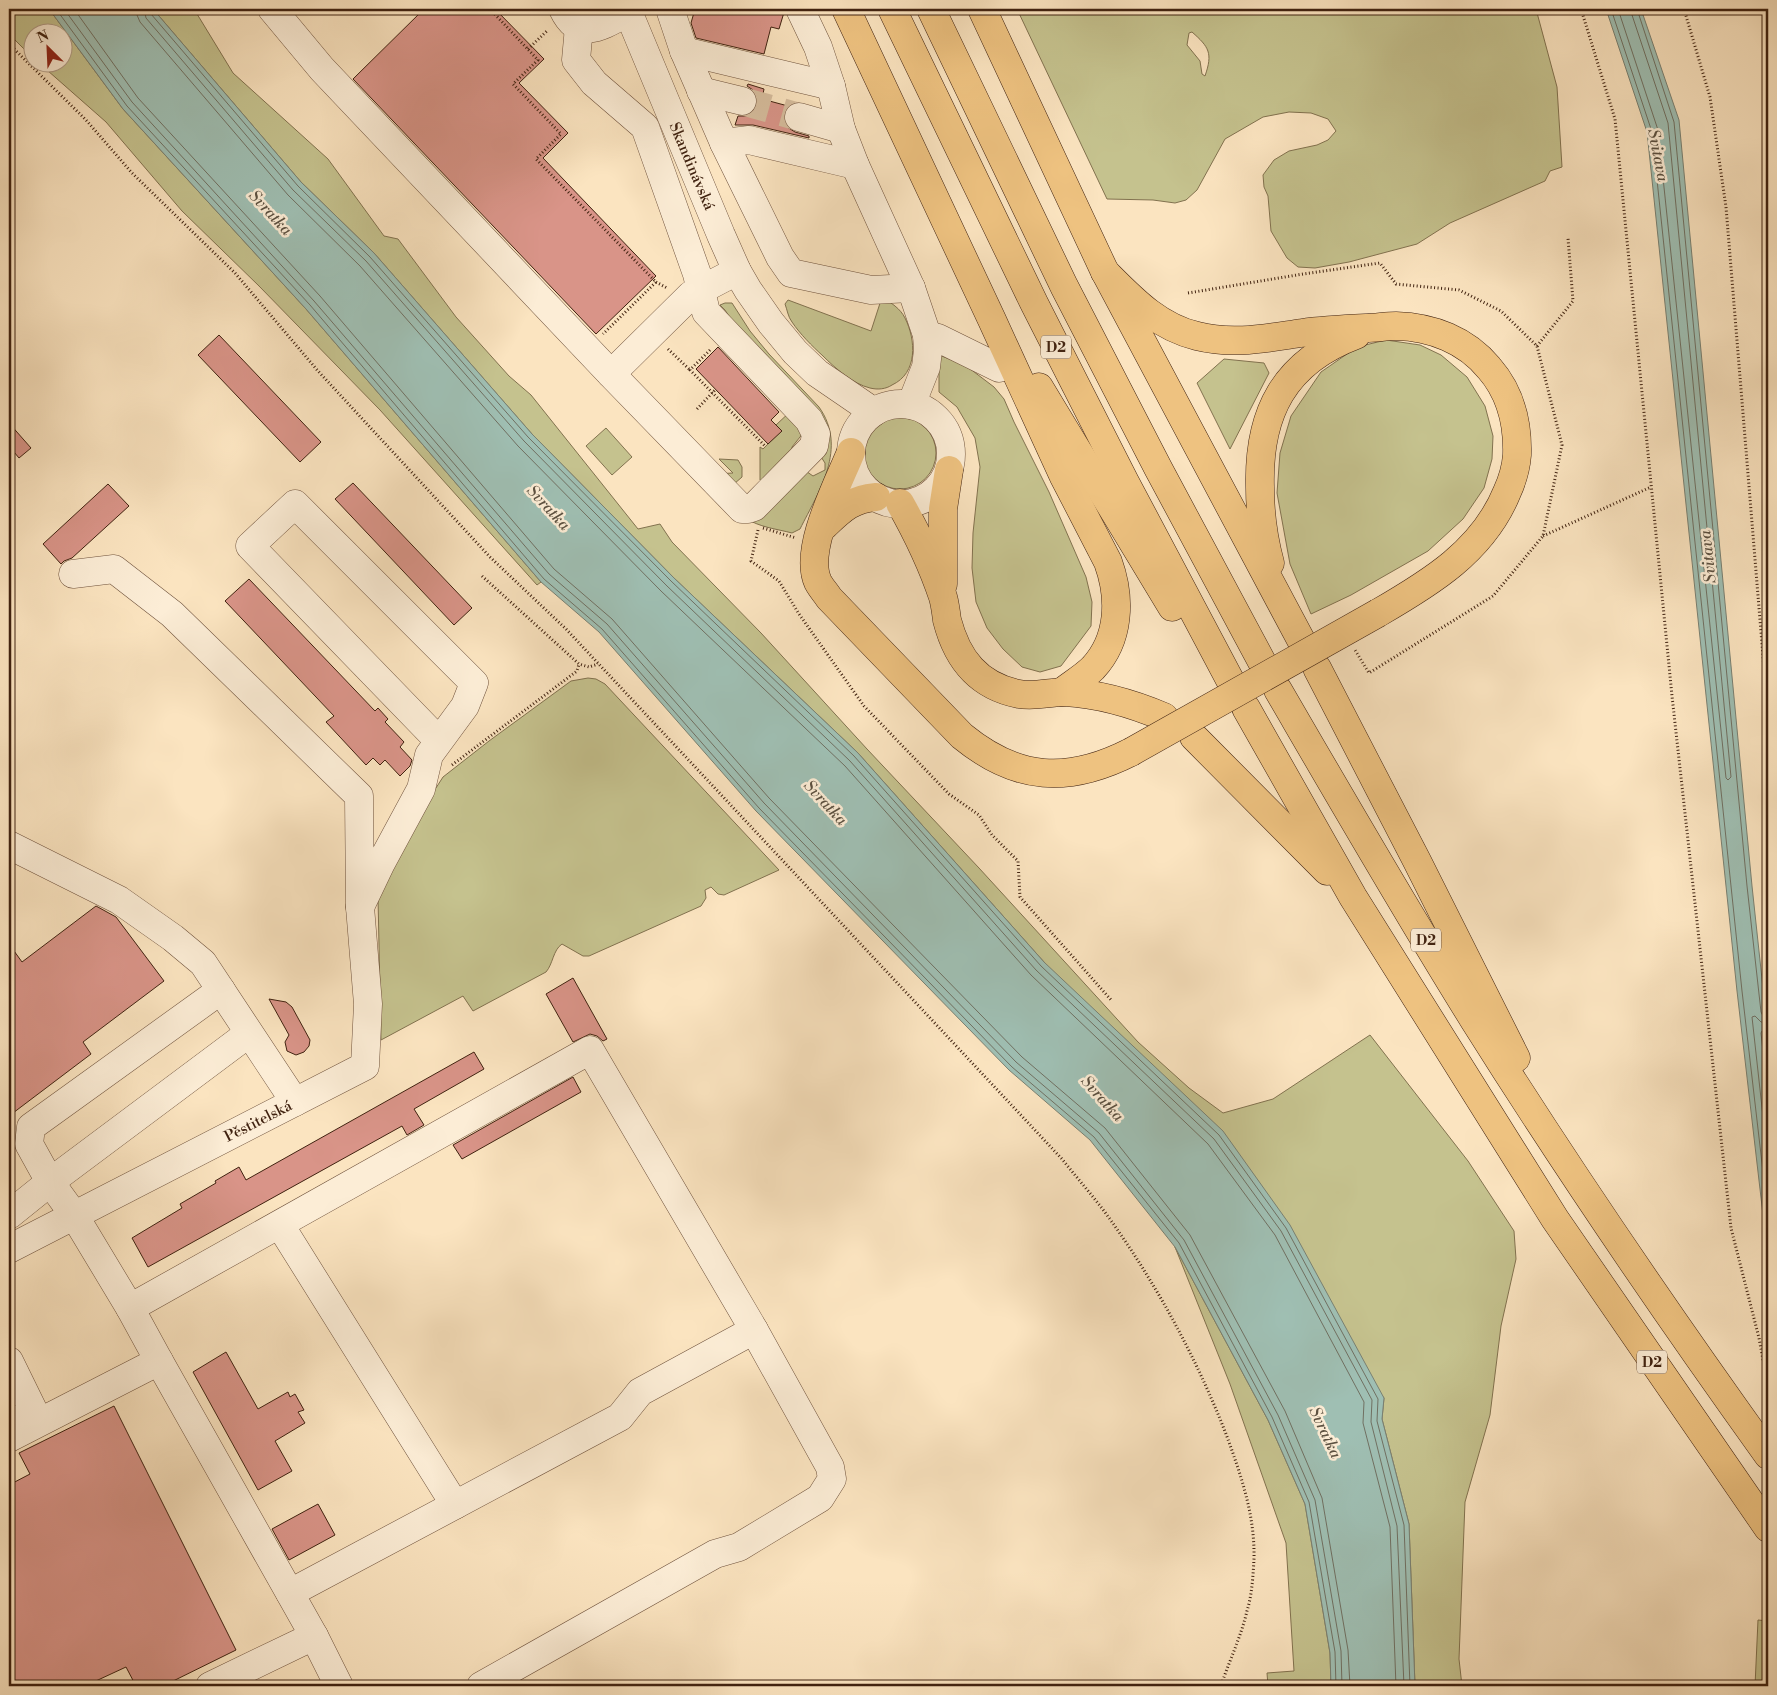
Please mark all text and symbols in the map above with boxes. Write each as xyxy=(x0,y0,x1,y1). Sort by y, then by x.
north arrow xyxy=(22,22,72,72)
text: N xyxy=(34,27,52,48)
street label: Skandinávská xyxy=(665,120,719,213)
water label: Svitava xyxy=(1643,127,1673,183)
water label: Svratka xyxy=(244,186,296,240)
road number: D2 xyxy=(1041,336,1071,358)
water label: Svratka xyxy=(522,481,574,535)
water label: Svitava xyxy=(1695,529,1721,584)
water label: Svratka xyxy=(799,776,851,830)
road number: D2 xyxy=(1411,928,1441,952)
water label: Svratka xyxy=(1076,1072,1128,1126)
street label: Pěstitelská xyxy=(221,1096,296,1147)
road number: D2 xyxy=(1637,1350,1667,1374)
water label: Svratka xyxy=(1304,1403,1346,1462)

